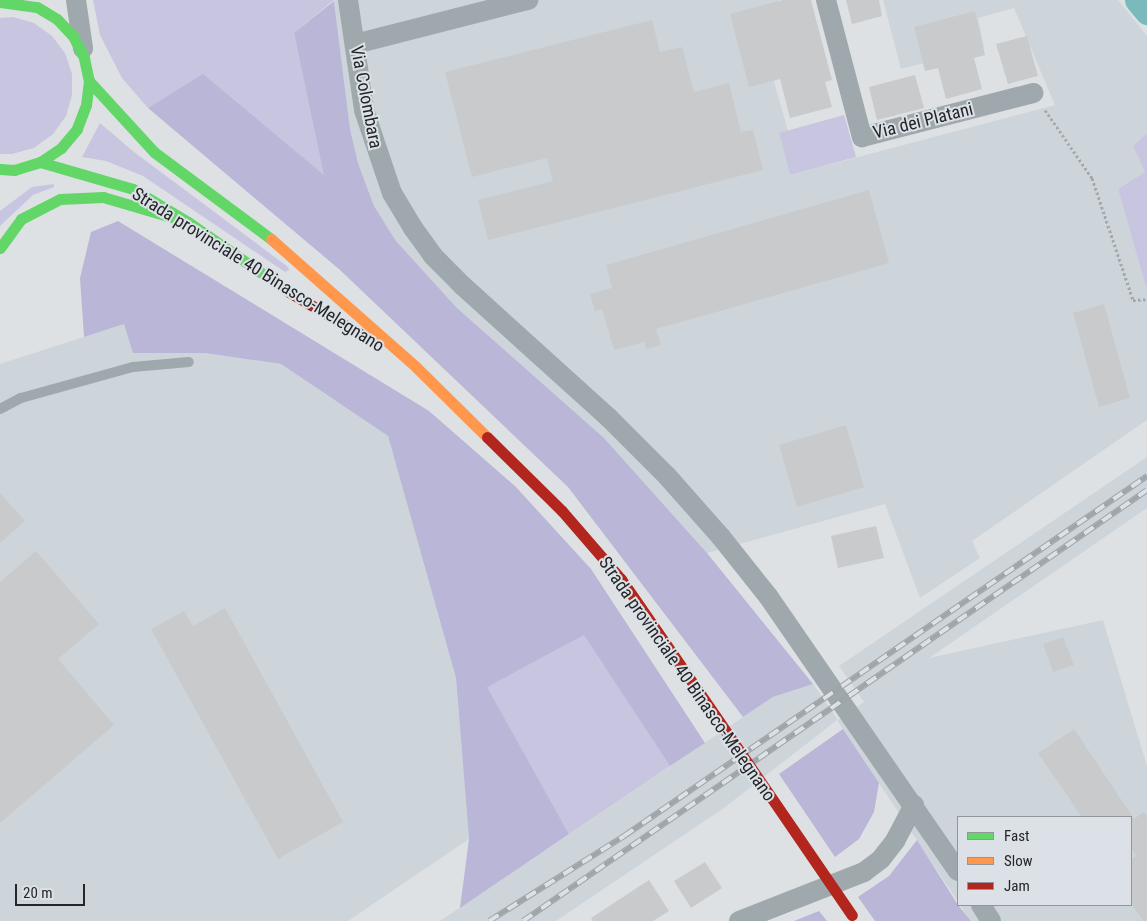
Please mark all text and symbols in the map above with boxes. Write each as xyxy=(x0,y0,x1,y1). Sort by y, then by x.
street label: Via Colombara xyxy=(345,44,387,150)
street label: Via dei Platani xyxy=(871,98,975,144)
street label: Strada provinciale 40 Binasco-Melegnano xyxy=(128,183,388,357)
street label: Strada provinciale 40 Binasco-Melegnano xyxy=(594,553,780,805)
legend xyxy=(957,816,1132,906)
text: Fast xyxy=(1004,827,1029,845)
text: Slow xyxy=(1004,852,1033,870)
scale bar xyxy=(18,874,88,906)
text: Jam xyxy=(1004,877,1030,895)
text: 20 m xyxy=(23,884,53,902)

